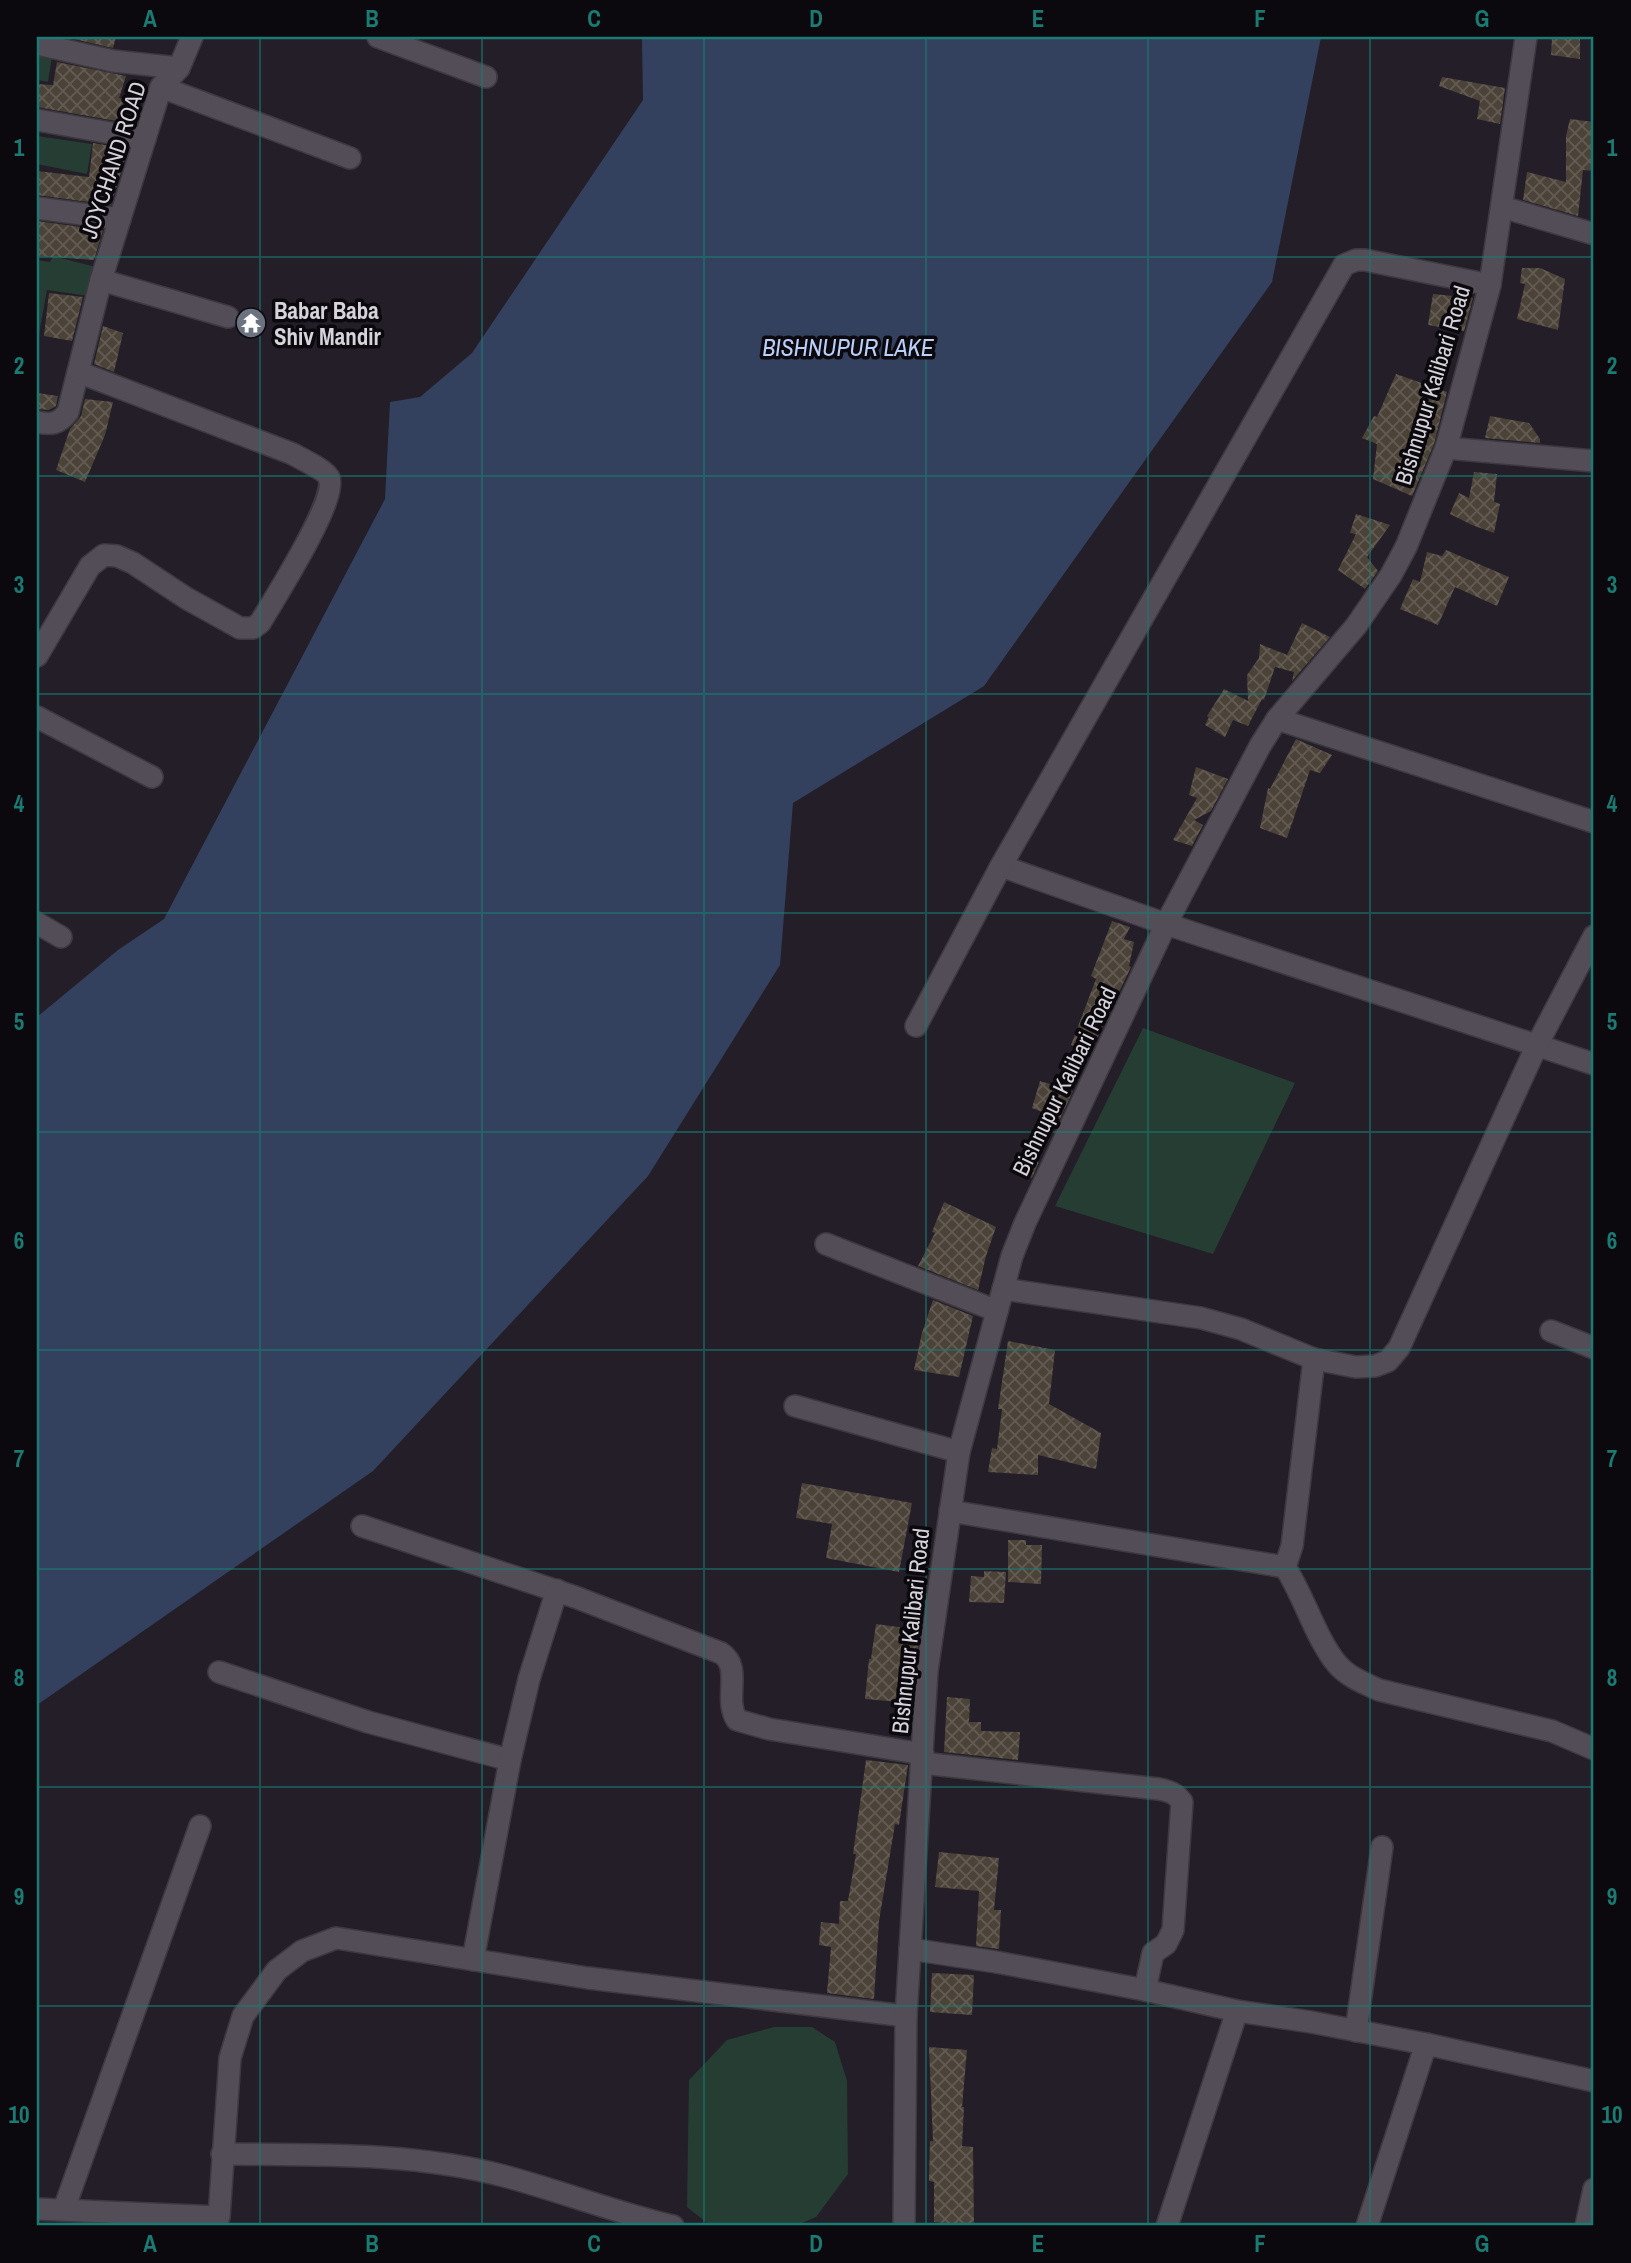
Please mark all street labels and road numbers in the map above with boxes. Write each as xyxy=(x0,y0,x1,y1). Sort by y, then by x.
street label: JOYCHAND ROAD xyxy=(73,77,153,243)
street label: Bishnupur Kalibari Road xyxy=(1387,282,1477,488)
street label: Bishnupur Kalibari Road xyxy=(1005,981,1123,1181)
street label: Bishnupur Kalibari Road xyxy=(884,1527,936,1735)

